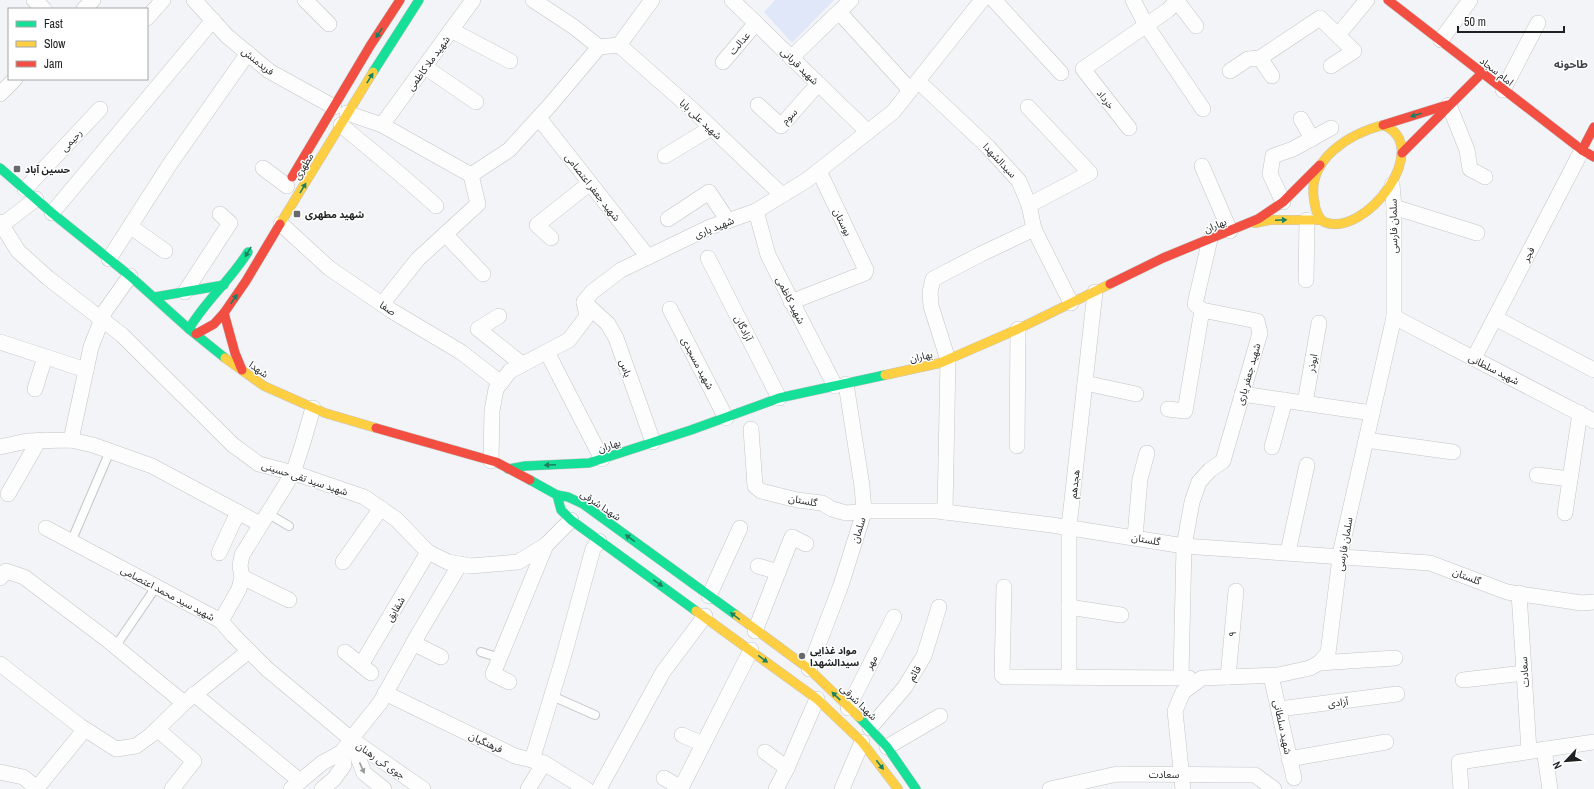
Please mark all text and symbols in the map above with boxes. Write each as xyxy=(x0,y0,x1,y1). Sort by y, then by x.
legend xyxy=(8,8,148,80)
scale bar xyxy=(1458,8,1564,34)
text: 50 m xyxy=(1464,14,1486,30)
text: Fast xyxy=(44,16,63,32)
one-way arrow xyxy=(375,28,383,38)
street label: عدالت xyxy=(726,29,753,58)
street label: شهید ملا کاظمی xyxy=(404,33,453,93)
text: Slow xyxy=(44,36,66,52)
street label: فریدمنش xyxy=(239,45,277,78)
street label: شهید قربانی xyxy=(778,45,822,88)
street label: امام سجاد xyxy=(1476,54,1516,90)
text: Jam xyxy=(44,56,63,72)
district label: طاحونه xyxy=(1554,57,1588,71)
one-way arrow xyxy=(367,72,374,83)
street label: خرداد xyxy=(1094,87,1117,112)
street label: شهید علی بابا xyxy=(677,96,725,142)
street label: سوم xyxy=(779,105,802,129)
one-way arrow xyxy=(1410,112,1422,118)
street label: رحیمی xyxy=(58,126,85,154)
street label: سیدالشهدا xyxy=(980,140,1019,181)
street label: مطهری xyxy=(290,150,316,182)
street label: شهید جعفر اعتصامی xyxy=(562,151,623,224)
place label: حسین آباد xyxy=(25,163,71,176)
marker: حسین آباد xyxy=(12,164,22,174)
one-way arrow xyxy=(299,182,306,194)
street label: سلمان فارسی xyxy=(1387,198,1400,253)
street label: بوستان xyxy=(830,206,855,238)
place label: شهید مطهری xyxy=(305,208,364,221)
marker: شهید مطهری xyxy=(292,209,302,219)
street label: شهید یاری xyxy=(693,214,736,241)
street label: بهاران xyxy=(1202,215,1229,236)
one-way arrow xyxy=(1275,216,1287,223)
street label: فجر xyxy=(1519,244,1538,265)
one-way arrow xyxy=(244,247,251,258)
street label: شهید کاظمی xyxy=(773,274,808,326)
one-way arrow xyxy=(230,293,238,304)
street label: صفا xyxy=(377,298,398,318)
street label: آزادگان xyxy=(732,313,756,344)
street label: شهید مسجدی xyxy=(678,335,717,392)
street label: شهید جعفر یاری xyxy=(1233,342,1264,407)
street label: بهاران xyxy=(908,348,934,365)
street label: شهید سلطانی xyxy=(1466,351,1521,388)
street label: ابوذر xyxy=(1304,353,1320,374)
street label: یاس xyxy=(616,357,635,379)
street label: شهدا xyxy=(247,358,271,381)
street label: بهاران xyxy=(596,436,623,455)
street label: شهید سید تقی حسینی xyxy=(260,458,350,499)
one-way arrow xyxy=(544,461,556,468)
street label: هجدهم xyxy=(1067,469,1083,499)
street label: شهدا شرقی xyxy=(578,487,624,524)
street label: گلستان xyxy=(787,492,819,510)
street label: سلمان xyxy=(848,515,869,545)
street label: سلمان فارسی xyxy=(1333,516,1356,572)
street label: گلستان xyxy=(1130,531,1162,549)
one-way arrow xyxy=(625,535,635,543)
street label: شهید سید محمد اعتصامی xyxy=(119,563,217,624)
street label: گلستان xyxy=(1451,565,1484,588)
one-way arrow xyxy=(653,579,663,587)
street label: شقایق xyxy=(383,594,408,624)
one-way arrow xyxy=(729,611,740,620)
street label: ۹ xyxy=(1226,631,1239,637)
place label: مواد غذایی سیدالشهدا xyxy=(810,644,859,669)
marker: مواد غذایی سیدالشهدا xyxy=(797,651,807,661)
street label: مهر xyxy=(862,653,880,672)
one-way arrow xyxy=(758,655,769,664)
street label: سعادت xyxy=(1517,656,1532,688)
street label: قائم xyxy=(905,663,925,684)
street label: شهدا شرقی xyxy=(838,682,880,723)
one-way arrow xyxy=(831,691,841,701)
street label: آزادی xyxy=(1327,695,1350,710)
street label: شهید سلطانی xyxy=(1270,699,1295,756)
street label: فرهنگیان xyxy=(467,729,505,756)
street label: جوی کی رهنان xyxy=(354,739,408,782)
north arrow xyxy=(1546,741,1586,781)
one-way arrow xyxy=(876,759,884,770)
text: N xyxy=(1549,759,1565,771)
one-way arrow xyxy=(359,762,365,774)
street label: سعادت xyxy=(1149,768,1179,781)

